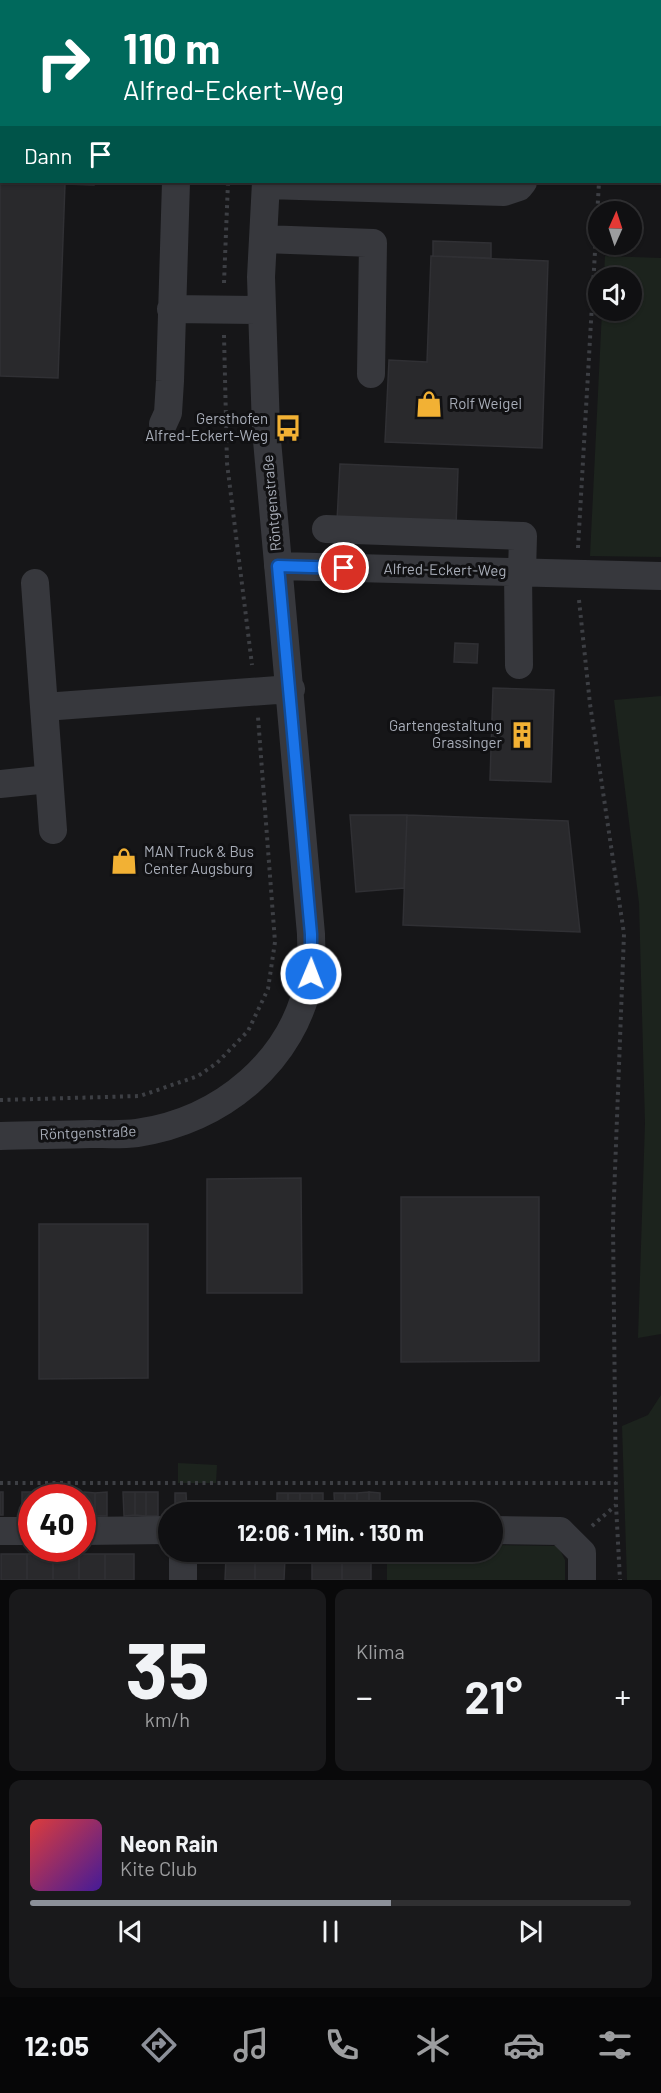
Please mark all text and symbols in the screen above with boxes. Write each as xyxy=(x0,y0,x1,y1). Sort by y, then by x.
text: 110 m xyxy=(123,22,220,72)
icon: right xyxy=(24,24,102,102)
text: Alfred-Eckert-Weg xyxy=(123,73,344,105)
icon: arrive xyxy=(84,138,117,171)
text: Dann xyxy=(24,142,72,168)
north arrow xyxy=(588,201,642,255)
map controls xyxy=(588,201,642,321)
button: sound xyxy=(588,267,642,321)
shop icon: Rolf Weigel xyxy=(414,389,444,419)
place label: Rolf Weigel xyxy=(449,394,522,412)
place label: Gersthofen Alfred-Eckert-Weg xyxy=(145,409,268,444)
bus stop icon: Gersthofen Alfred-Eckert-Weg xyxy=(273,413,303,443)
street label: Röntgenstraße xyxy=(258,454,284,552)
pin xyxy=(318,542,369,593)
icon: arrive xyxy=(327,551,360,584)
street label: Alfred-Eckert-Weg xyxy=(383,559,507,579)
place label: Gartengestaltung Grassinger xyxy=(389,716,503,751)
building icon: Gartengestaltung Grassinger xyxy=(507,720,537,750)
place label: MAN Truck & Bus Center Augsburg xyxy=(144,842,254,877)
shop icon: MAN Truck & Bus Center Augsburg xyxy=(109,846,139,876)
position arrow xyxy=(279,942,343,1006)
street label: Röntgenstraße xyxy=(39,1121,137,1143)
speed limit sign: 40 xyxy=(18,1484,96,1562)
text: 12:06 · 1 Min. · 130 m xyxy=(237,1519,424,1545)
text: 35 xyxy=(125,1621,210,1715)
text: Klima xyxy=(356,1639,405,1663)
text: 21° xyxy=(465,1669,522,1723)
text: − xyxy=(356,1676,373,1716)
text: + xyxy=(615,1676,631,1716)
text: km/h xyxy=(145,1707,190,1731)
text: Neon Rain xyxy=(120,1830,218,1856)
text: Kite Club xyxy=(120,1856,197,1880)
icon: previous xyxy=(114,1915,147,1948)
icon: pause xyxy=(314,1915,347,1948)
icon: next xyxy=(514,1915,547,1948)
icon: directions xyxy=(138,2024,180,2066)
icon: music xyxy=(230,2024,272,2066)
icon: phone xyxy=(321,2024,363,2066)
icon: climate xyxy=(412,2024,454,2066)
icon: car xyxy=(503,2024,545,2066)
icon: filters xyxy=(594,2024,636,2066)
text: 12:05 xyxy=(25,2029,89,2061)

